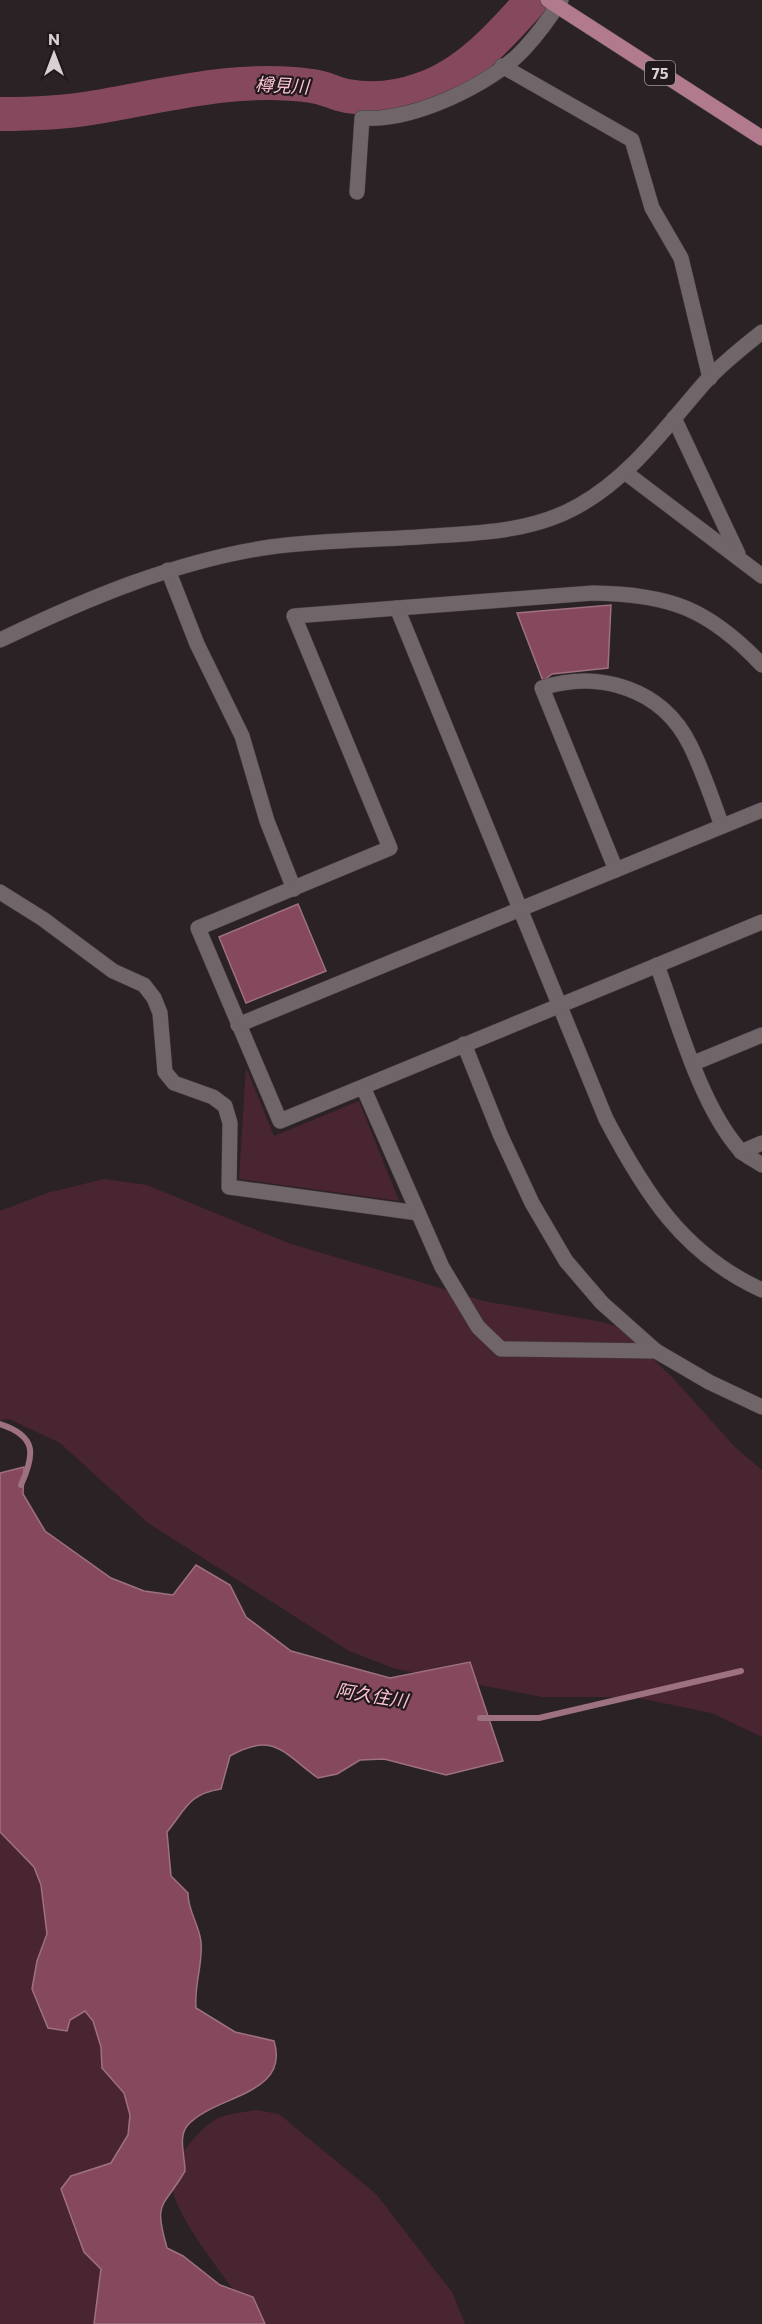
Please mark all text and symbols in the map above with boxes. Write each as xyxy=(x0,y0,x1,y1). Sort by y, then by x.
north arrow xyxy=(24,24,84,84)
text: N xyxy=(48,29,60,48)
road number: 75 xyxy=(645,61,675,85)
water label: 樽見川 xyxy=(254,73,312,98)
water label: 阿久住川 xyxy=(335,1679,411,1712)

